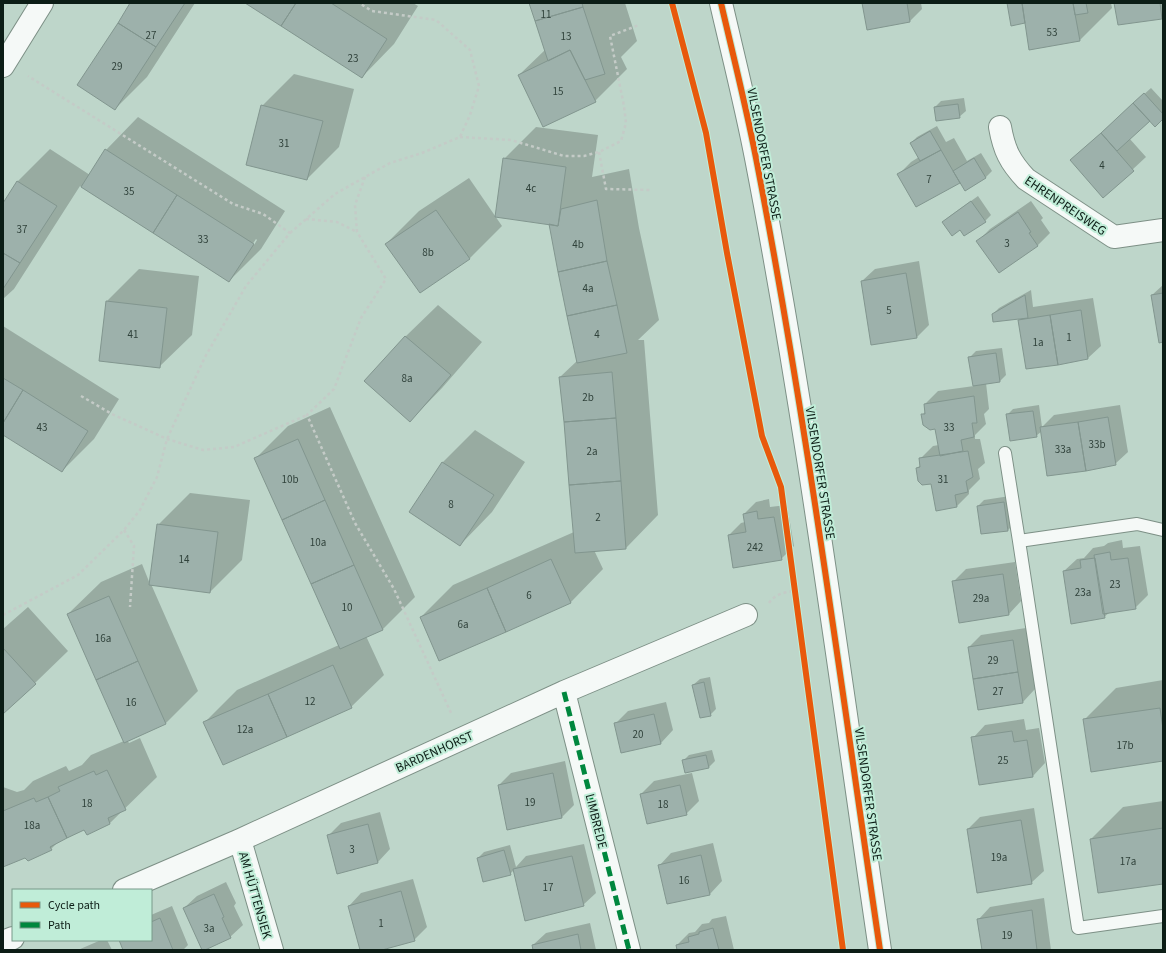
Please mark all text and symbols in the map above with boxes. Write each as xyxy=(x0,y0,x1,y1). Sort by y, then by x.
house number: 11 xyxy=(541,7,551,22)
house number: 53 xyxy=(1047,25,1057,40)
house number: 27 xyxy=(146,28,156,43)
house number: 13 xyxy=(561,29,571,44)
house number: 23 xyxy=(348,51,358,66)
house number: 29 xyxy=(112,59,122,74)
house number: 15 xyxy=(553,84,563,99)
street label: VILSENDORFER STRASSE xyxy=(742,87,786,222)
house number: 31 xyxy=(279,136,289,151)
house number: 4 xyxy=(1099,158,1105,173)
house number: 7 xyxy=(926,172,932,187)
street label: EHRENPREISWEG xyxy=(1021,172,1110,240)
house number: 4c xyxy=(526,181,536,196)
house number: 35 xyxy=(124,184,134,199)
house number: 37 xyxy=(17,222,27,237)
house number: 33 xyxy=(198,232,208,247)
house number: 3 xyxy=(1004,236,1010,251)
house number: 4b xyxy=(572,237,584,252)
house number: 8b xyxy=(422,245,434,260)
house number: 4a xyxy=(582,281,594,296)
house number: 5 xyxy=(886,303,892,318)
house number: 41 xyxy=(128,327,138,342)
house number: 4 xyxy=(594,327,600,342)
house number: 1 xyxy=(1066,330,1072,345)
house number: 1a xyxy=(1032,335,1044,350)
house number: 8a xyxy=(401,371,413,386)
house number: 2b xyxy=(582,390,594,405)
street label: VILSENDORFER STRASSE xyxy=(801,405,839,541)
house number: 43 xyxy=(37,420,47,435)
house number: 33 xyxy=(944,420,954,435)
house number: 33b xyxy=(1088,437,1106,452)
house number: 33a xyxy=(1055,442,1071,457)
house number: 2a xyxy=(586,444,598,459)
house number: 10b xyxy=(281,472,299,487)
house number: 31 xyxy=(938,472,948,487)
house number: 8 xyxy=(448,497,454,512)
house number: 2 xyxy=(595,510,601,525)
house number: 10a xyxy=(310,535,326,550)
house number: 242 xyxy=(747,540,763,555)
house number: 14 xyxy=(179,552,190,567)
house number: 23 xyxy=(1110,577,1120,592)
house number: 23a xyxy=(1075,585,1091,600)
house number: 6 xyxy=(526,588,532,603)
house number: 29a xyxy=(973,591,989,606)
house number: 10 xyxy=(342,600,352,615)
house number: 6a xyxy=(457,617,469,632)
house number: 16a xyxy=(95,631,111,646)
house number: 29 xyxy=(988,653,998,668)
house number: 27 xyxy=(993,684,1003,699)
house number: 12 xyxy=(305,694,315,709)
house number: 16 xyxy=(126,695,137,710)
house number: 12a xyxy=(237,722,253,737)
street label: VILSENDORFER STRASSE xyxy=(850,726,886,862)
street label: BARDENHORST xyxy=(393,727,476,777)
house number: 20 xyxy=(633,727,643,742)
house number: 17b xyxy=(1116,738,1134,753)
house number: 25 xyxy=(998,753,1008,768)
street label: LIMBREDE xyxy=(581,792,612,851)
house number: 19 xyxy=(525,795,535,810)
house number: 18 xyxy=(82,796,93,811)
house number: 18 xyxy=(658,797,669,812)
house number: 18a xyxy=(24,818,40,833)
house number: 3 xyxy=(349,842,355,857)
street label: AM HÜTTENSIEK xyxy=(234,850,276,941)
house number: 19a xyxy=(991,850,1007,865)
house number: 17a xyxy=(1120,854,1136,869)
house number: 16 xyxy=(679,873,690,888)
house number: 17 xyxy=(543,880,553,895)
legend xyxy=(12,889,152,941)
text: Cycle path xyxy=(48,897,100,914)
house number: 1 xyxy=(378,916,384,931)
text: Path xyxy=(48,917,71,934)
house number: 3a xyxy=(203,921,215,936)
house number: 19 xyxy=(1002,928,1012,943)

